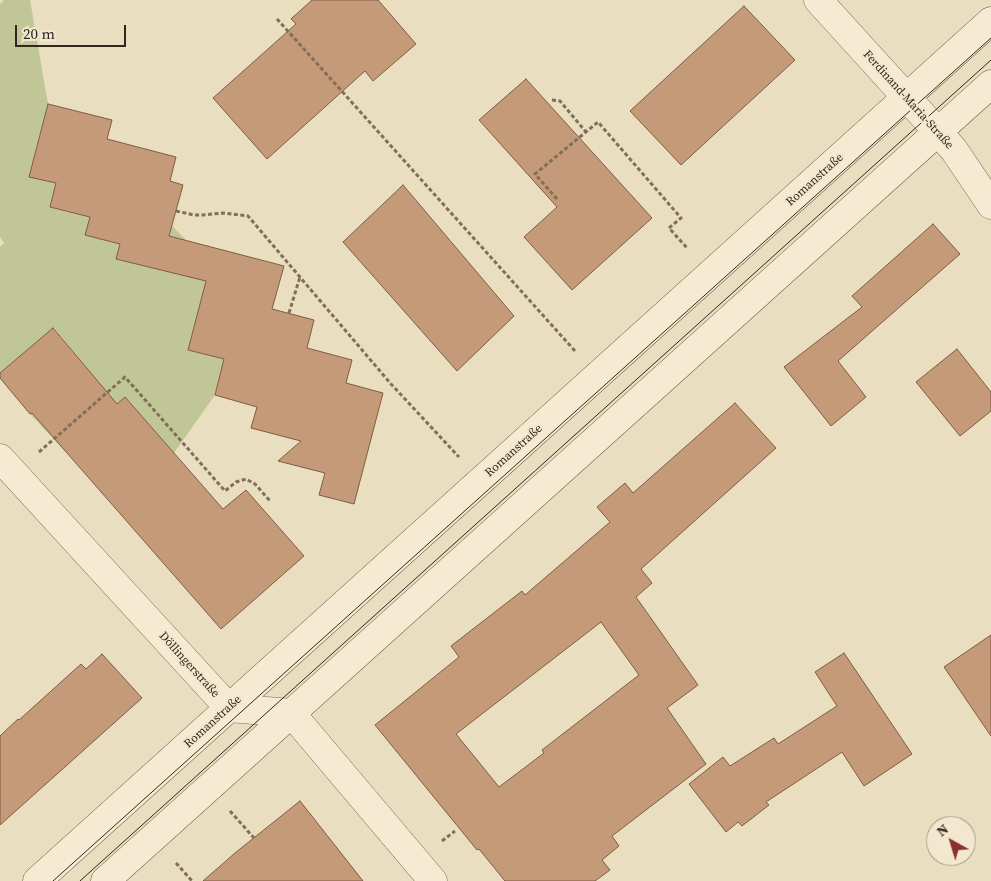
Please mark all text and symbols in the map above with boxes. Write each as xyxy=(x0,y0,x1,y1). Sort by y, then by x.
scale bar xyxy=(18,15,129,47)
text: 20 m xyxy=(23,23,55,44)
street label: Ferdinand-Maria-Straße xyxy=(860,48,956,152)
street label: Romanstraße xyxy=(784,151,846,209)
street label: Romanstraße xyxy=(483,422,545,480)
street label: Döllingerstraße xyxy=(156,629,222,701)
street label: Romanstraße xyxy=(182,693,244,751)
north arrow xyxy=(926,816,976,866)
text: N xyxy=(932,819,952,841)

